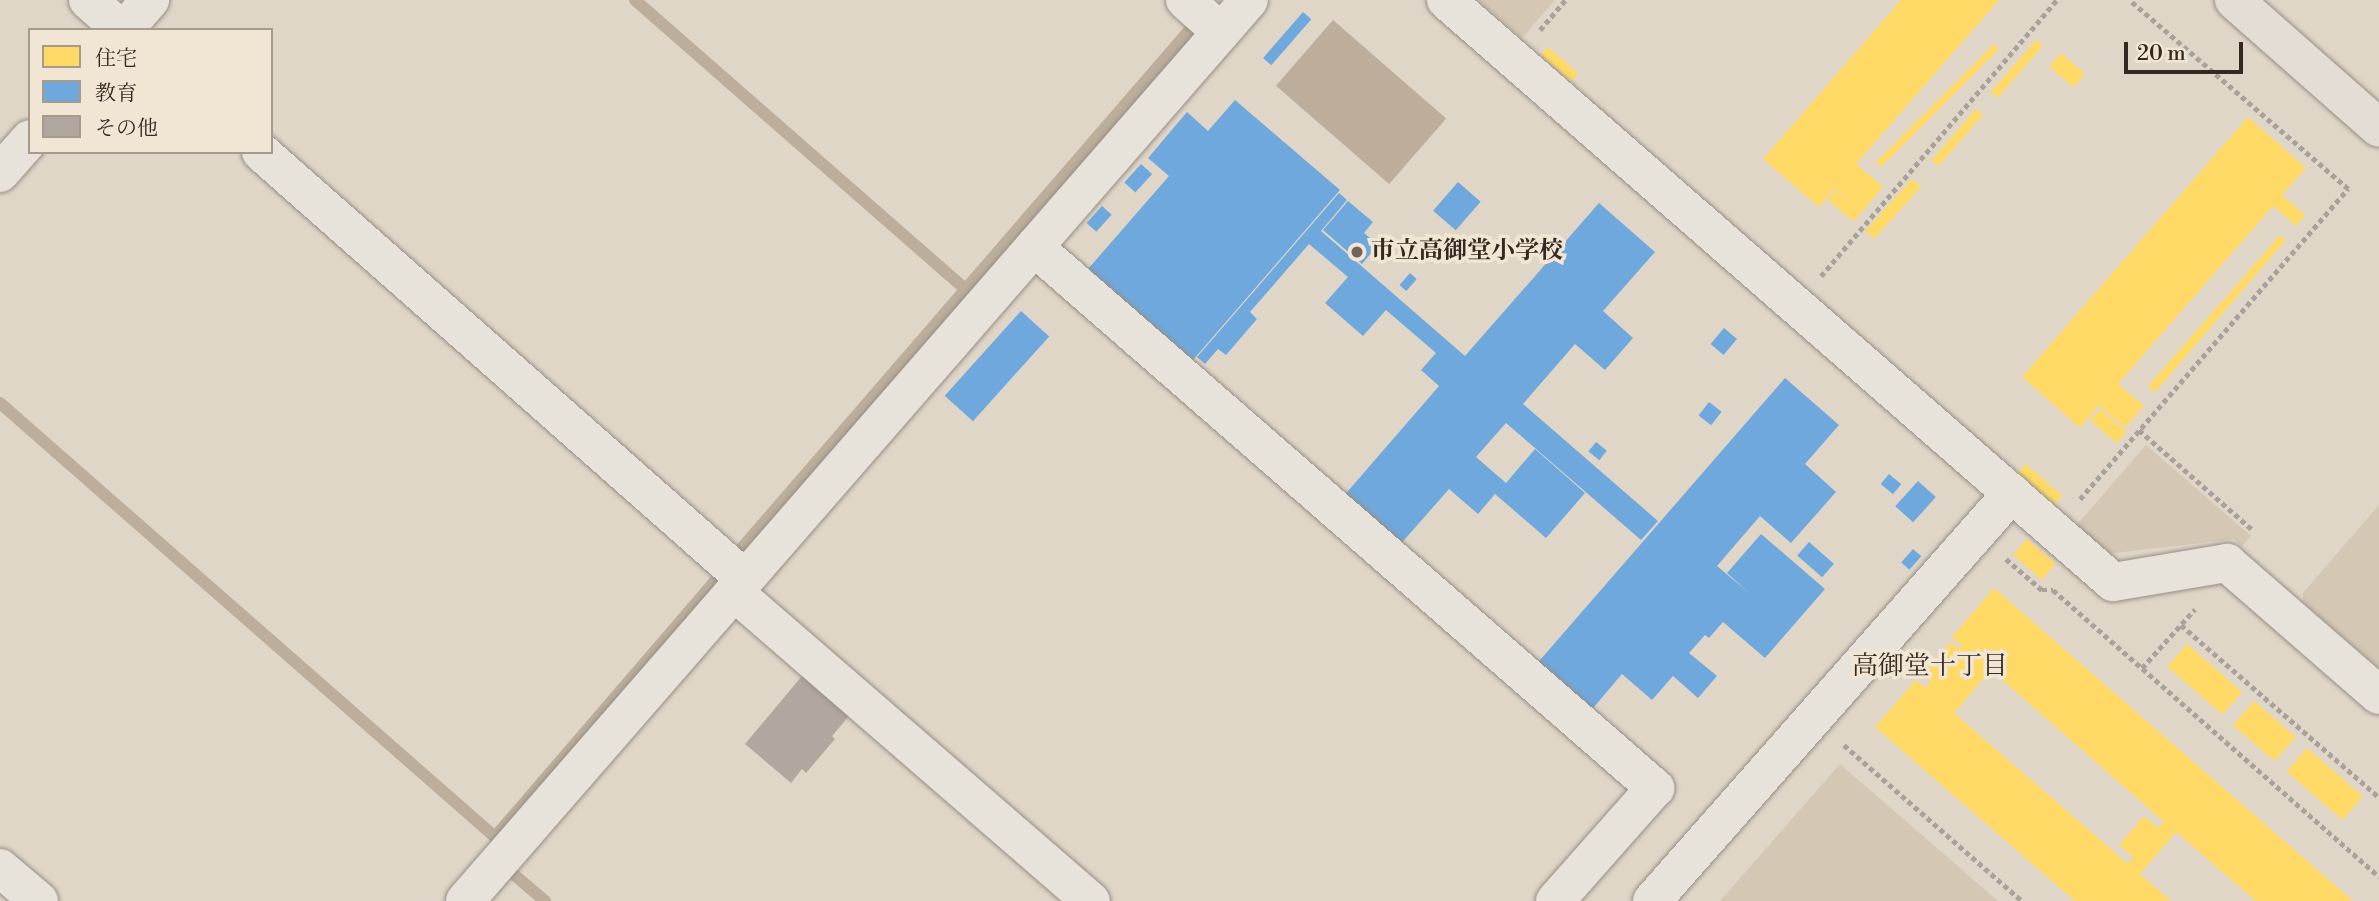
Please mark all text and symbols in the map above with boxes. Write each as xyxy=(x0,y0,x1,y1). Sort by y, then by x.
legend xyxy=(28,28,273,154)
scale bar xyxy=(2127,28,2246,72)
text: 20 m xyxy=(2137,41,2186,67)
text: 住宅 xyxy=(95,46,137,72)
text: 教育 xyxy=(95,81,137,107)
text: その他 xyxy=(95,116,158,142)
place label: 市立高御堂小学校 xyxy=(1371,238,1563,266)
marker: 市立高御堂小学校 xyxy=(1349,244,1365,260)
district label: 高御堂十丁目 xyxy=(1852,651,2008,683)

